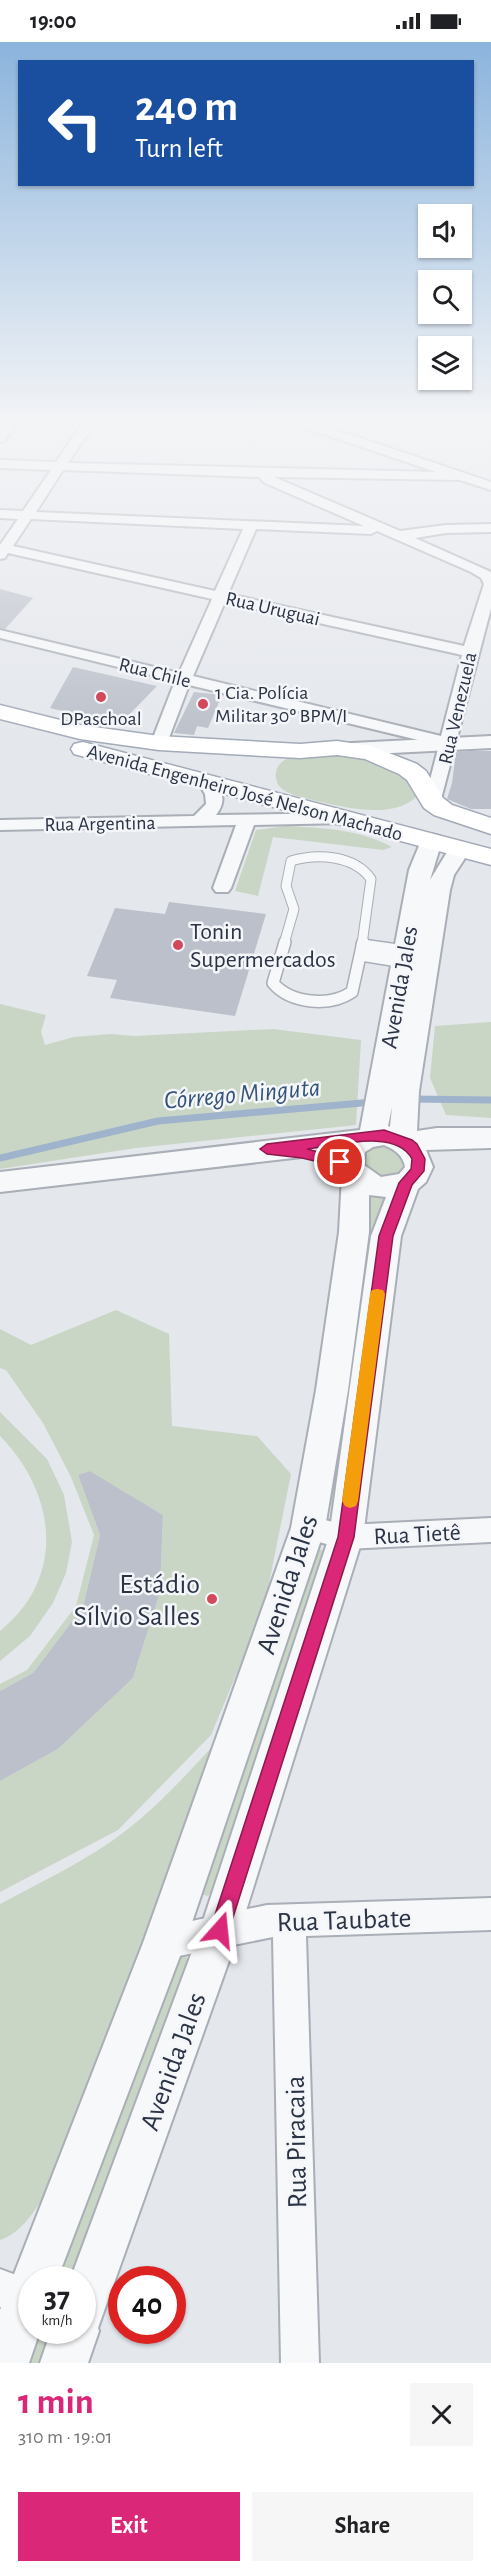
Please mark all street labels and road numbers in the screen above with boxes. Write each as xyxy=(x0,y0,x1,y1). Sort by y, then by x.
street label: Rua Uruguai xyxy=(224,588,322,630)
street label: Rua Venezuela xyxy=(435,650,481,766)
street label: Rua Chile xyxy=(117,654,193,692)
street label: Avenida Engenheiro José Nelson Machado xyxy=(85,741,405,845)
street label: Rua Argentina xyxy=(44,813,156,835)
street label: Avenida Jales xyxy=(377,924,423,1050)
street label: Avenida Jales xyxy=(252,1512,324,1658)
street label: Rua Tietê xyxy=(373,1521,461,1549)
street label: Rua Taubate xyxy=(276,1905,412,1937)
street label: Avenida Jales xyxy=(136,1989,212,2134)
street label: Rua Piracaia xyxy=(282,2075,312,2209)

